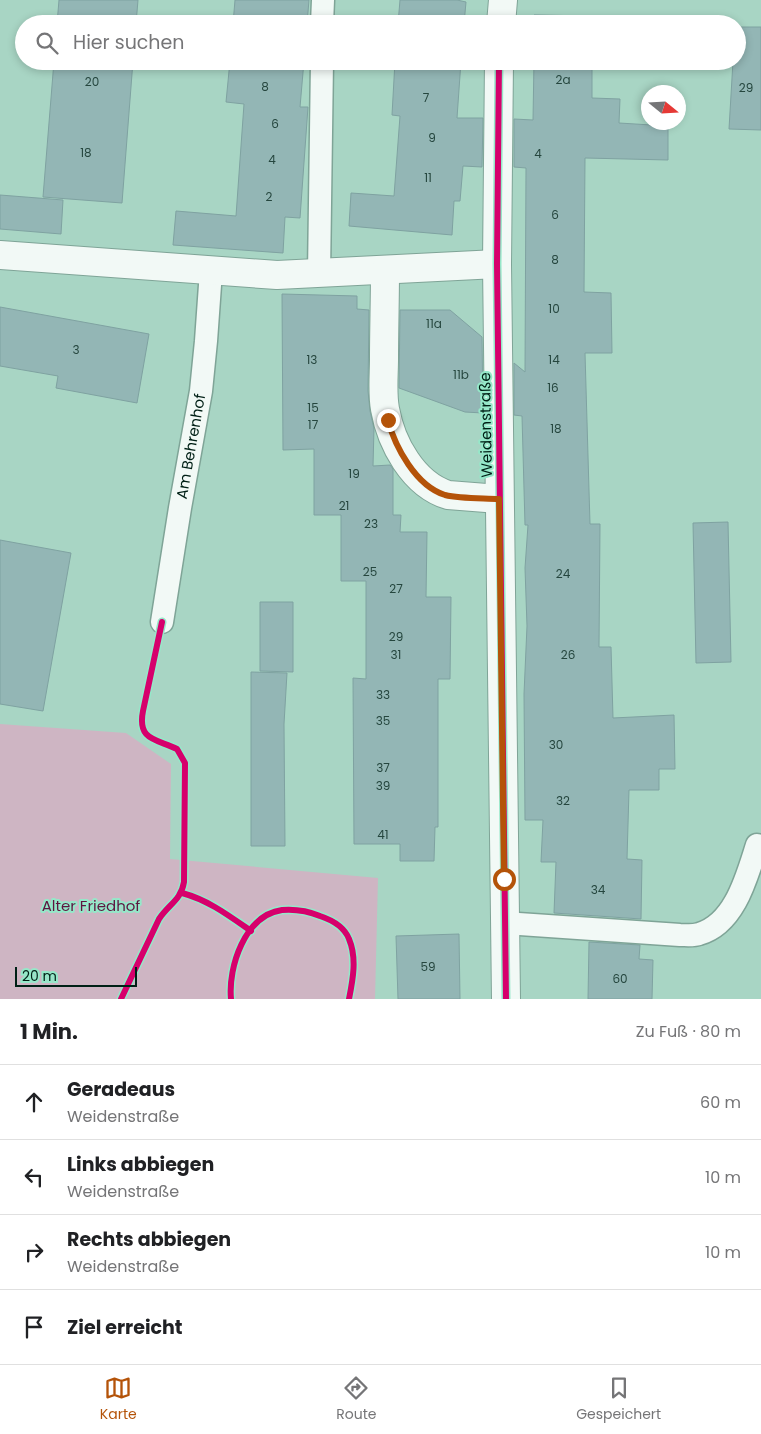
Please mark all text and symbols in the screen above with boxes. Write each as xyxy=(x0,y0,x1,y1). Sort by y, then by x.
search box xyxy=(15,15,746,70)
icon: search xyxy=(33,29,61,57)
text: Hier suchen xyxy=(73,29,184,56)
house number: 2a xyxy=(555,71,571,88)
house number: 20 xyxy=(85,73,99,90)
house number: 8 xyxy=(261,78,269,95)
house number: 29 xyxy=(739,79,753,96)
north arrow xyxy=(641,85,686,130)
house number: 7 xyxy=(423,89,430,106)
house number: 6 xyxy=(271,115,279,132)
house number: 9 xyxy=(428,129,436,146)
house number: 18 xyxy=(80,144,92,161)
house number: 4 xyxy=(534,145,542,162)
house number: 4 xyxy=(268,151,276,168)
house number: 11 xyxy=(424,169,432,186)
house number: 2 xyxy=(266,188,273,205)
house number: 6 xyxy=(551,206,559,223)
house number: 8 xyxy=(551,251,559,268)
house number: 10 xyxy=(548,300,560,317)
house number: 11a xyxy=(426,315,442,332)
house number: 3 xyxy=(72,341,80,358)
house number: 13 xyxy=(307,351,317,368)
house number: 14 xyxy=(548,351,560,368)
house number: 11b xyxy=(453,366,469,383)
street label: Weidenstraße xyxy=(474,372,497,478)
house number: 16 xyxy=(547,379,559,396)
street label: Am Behrenhof xyxy=(171,392,210,501)
house number: 15 xyxy=(307,399,319,416)
route end xyxy=(377,409,400,432)
house number: 17 xyxy=(308,416,319,433)
house number: 18 xyxy=(550,420,562,437)
house number: 19 xyxy=(348,465,360,482)
house number: 21 xyxy=(339,497,349,514)
house number: 23 xyxy=(364,515,378,532)
house number: 25 xyxy=(363,563,377,580)
house number: 24 xyxy=(556,565,571,582)
house number: 27 xyxy=(389,580,403,597)
house number: 29 xyxy=(389,628,403,645)
house number: 31 xyxy=(391,646,401,663)
house number: 26 xyxy=(561,646,575,663)
house number: 33 xyxy=(376,686,390,703)
house number: 35 xyxy=(376,712,390,729)
house number: 30 xyxy=(549,736,563,753)
house number: 37 xyxy=(376,759,390,776)
house number: 39 xyxy=(376,777,390,794)
house number: 32 xyxy=(556,792,570,809)
house number: 41 xyxy=(377,826,389,843)
route start xyxy=(493,868,516,891)
house number: 34 xyxy=(591,881,606,898)
park label: Alter Friedhof xyxy=(42,895,140,916)
house number: 59 xyxy=(420,958,436,975)
scale bar xyxy=(15,964,138,987)
text: 20 m xyxy=(22,966,57,986)
house number: 60 xyxy=(612,970,628,987)
text: 1 Min. xyxy=(20,1017,78,1046)
text: Zu Fuß · 80 m xyxy=(636,1020,741,1043)
text: Geradeaus xyxy=(67,1076,175,1103)
icon: ahead xyxy=(20,1088,48,1116)
text: 60 m xyxy=(700,1091,741,1114)
text: Weidenstraße xyxy=(67,1105,179,1128)
text: Links abbiegen xyxy=(67,1151,214,1178)
icon: left xyxy=(20,1163,48,1191)
text: 10 m xyxy=(705,1166,741,1189)
text: Weidenstraße xyxy=(67,1180,179,1203)
text: Rechts abbiegen xyxy=(67,1226,231,1253)
icon: right xyxy=(20,1238,48,1266)
text: 10 m xyxy=(705,1241,741,1264)
text: Weidenstraße xyxy=(67,1255,179,1278)
icon: arrive xyxy=(20,1313,48,1341)
text: Ziel erreicht xyxy=(67,1314,183,1341)
tab: Karte xyxy=(100,1374,137,1425)
tab: Route xyxy=(336,1374,377,1425)
tab: Gespeichert xyxy=(576,1374,661,1425)

